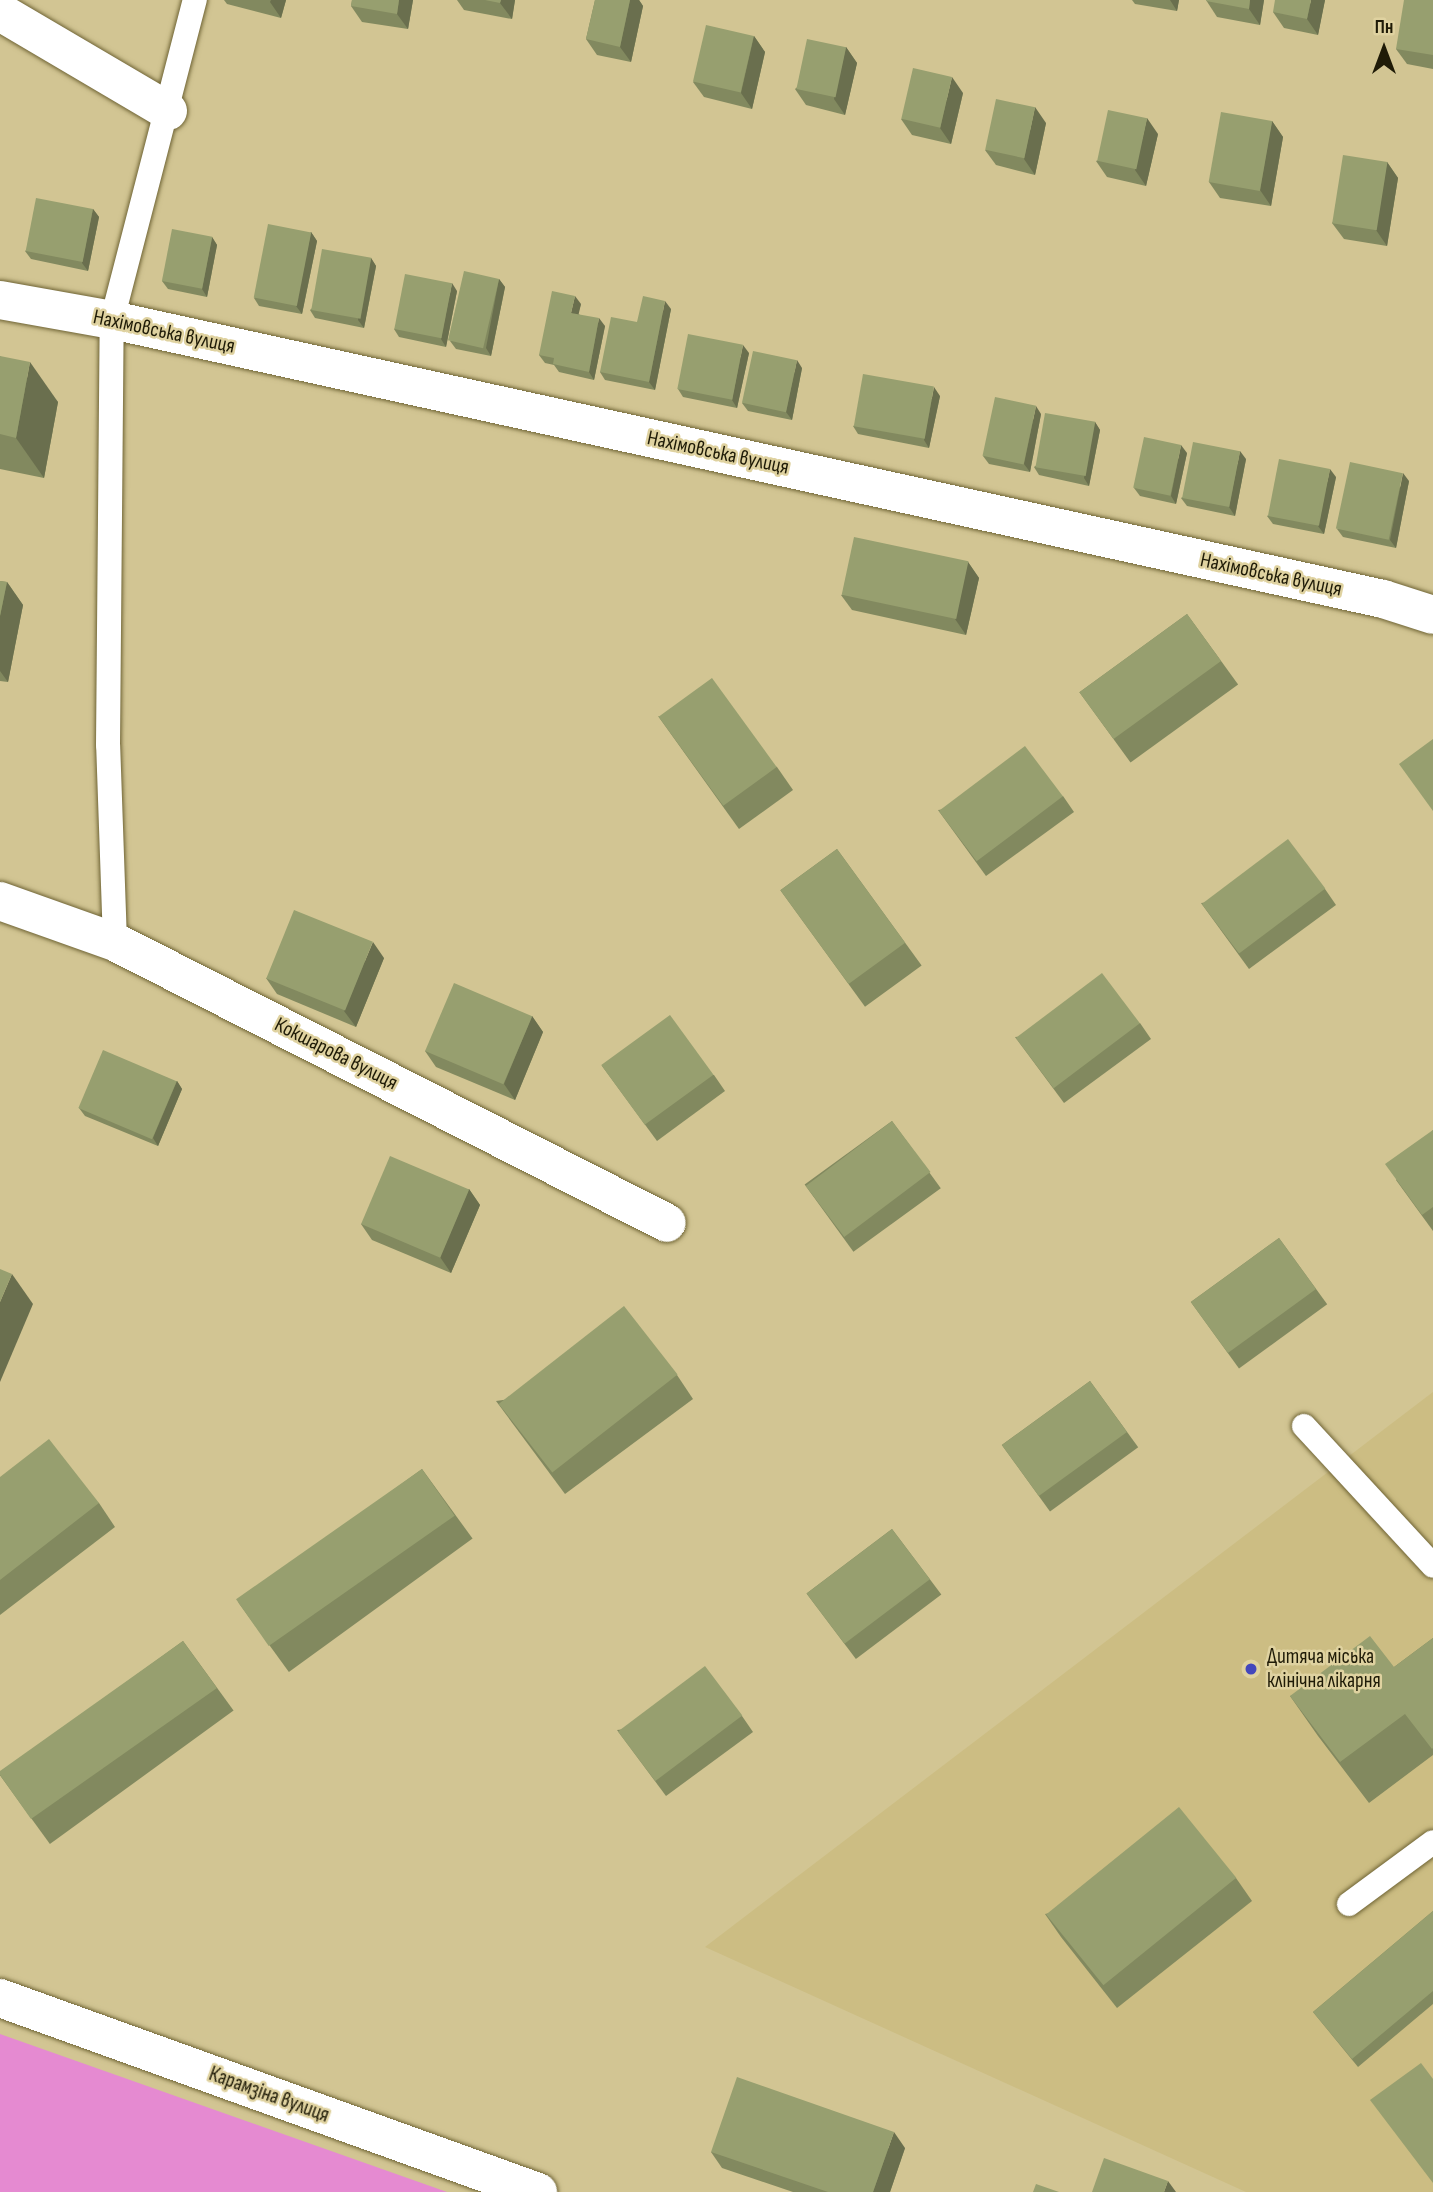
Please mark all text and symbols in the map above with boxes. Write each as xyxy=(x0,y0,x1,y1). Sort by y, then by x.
north arrow xyxy=(1349,14,1419,84)
text: Пн xyxy=(1375,16,1393,39)
street label: Нахімовська вулиця xyxy=(91,305,237,359)
street label: Нахімовська вулиця xyxy=(645,426,791,480)
street label: Нахімовська вулиця xyxy=(1198,548,1344,602)
street label: Кокшарова вулиця xyxy=(270,1012,402,1096)
place label: Дитяча міська клінічна лікарня xyxy=(1267,1644,1381,1694)
marker: Дитяча міська клінічна лікарня xyxy=(1241,1659,1261,1679)
street label: Карамзіна вулиця xyxy=(205,2062,333,2128)

